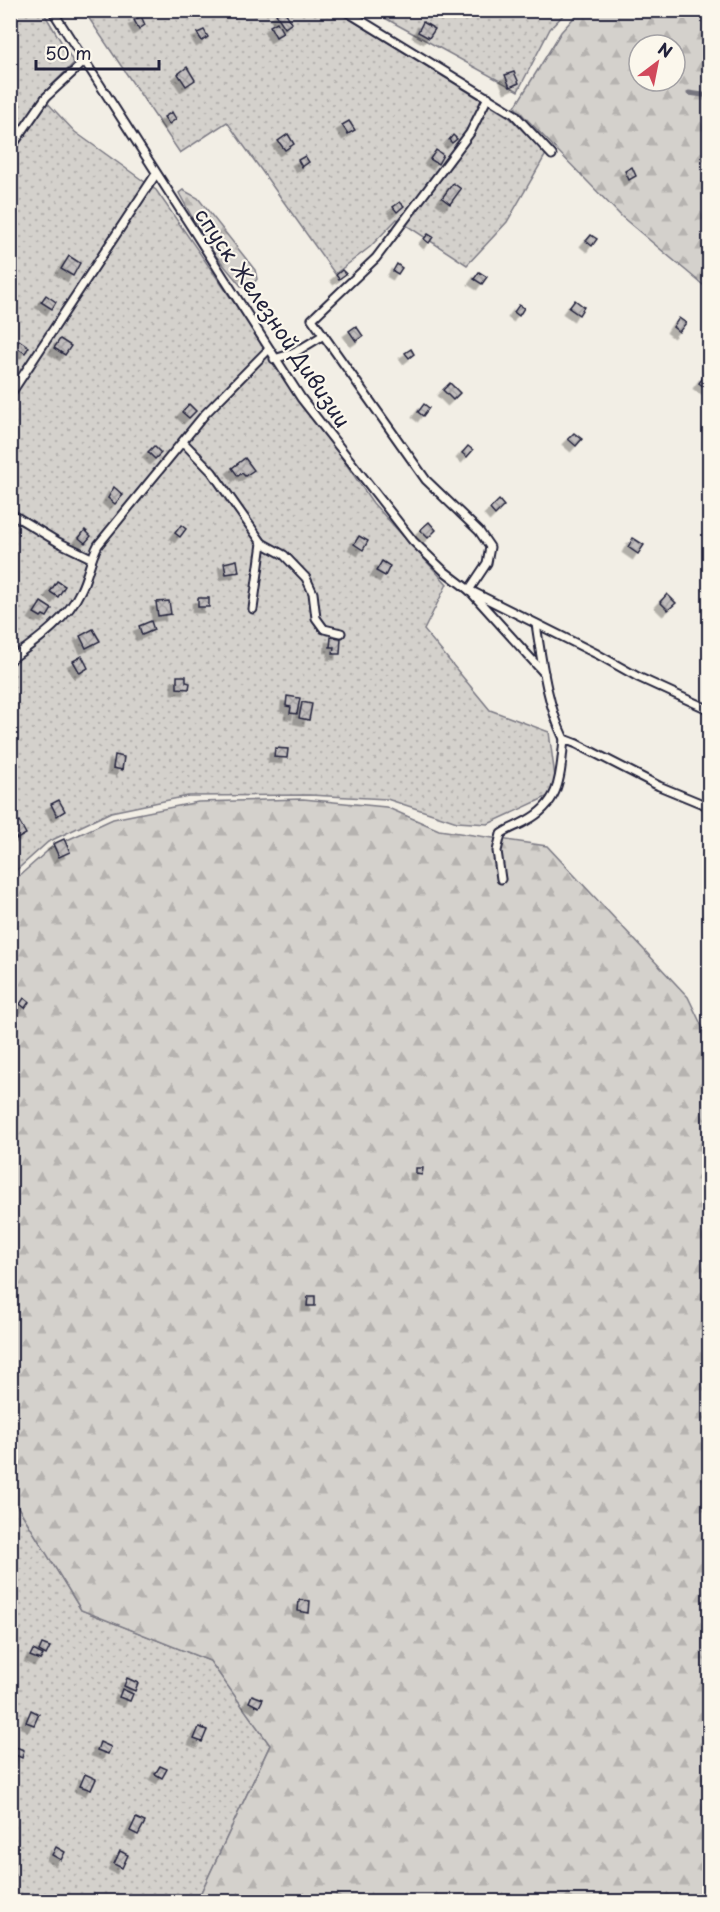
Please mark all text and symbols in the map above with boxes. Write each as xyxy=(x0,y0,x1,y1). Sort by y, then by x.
scale bar xyxy=(36,33,159,71)
north arrow xyxy=(627,33,687,93)
text: N xyxy=(654,36,677,63)
text: 50 m xyxy=(45,39,92,66)
street label: спуск Железной Дивизии xyxy=(188,200,359,433)

